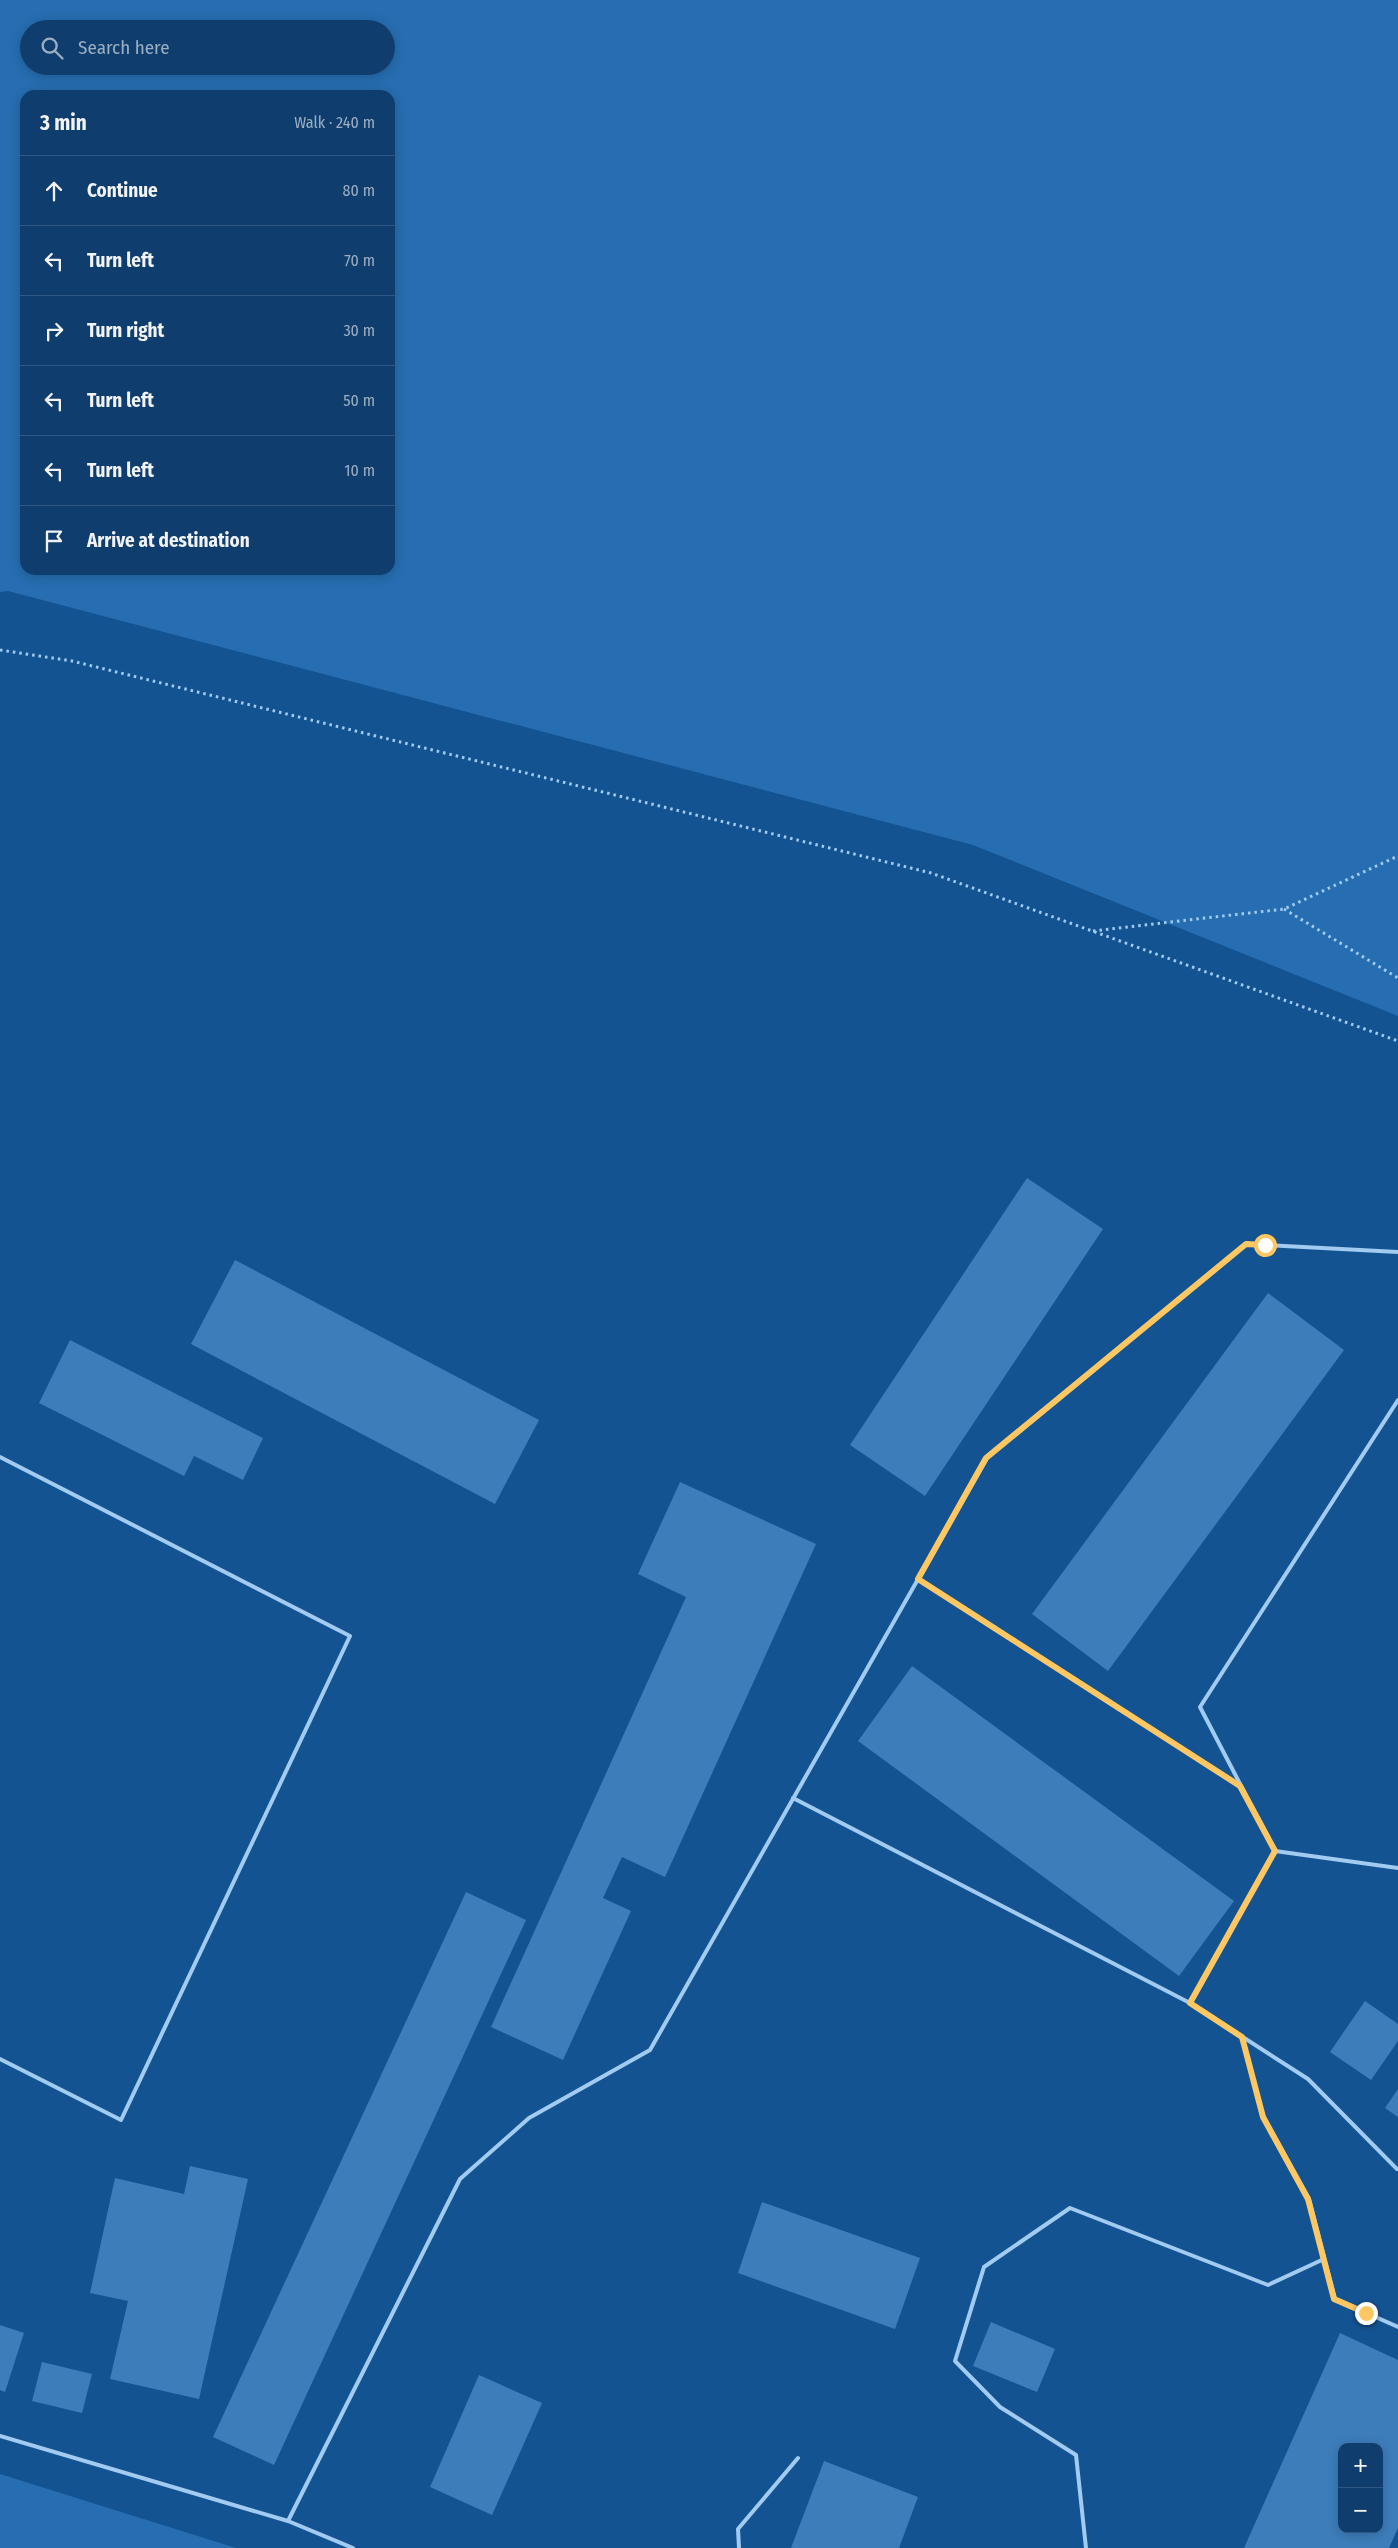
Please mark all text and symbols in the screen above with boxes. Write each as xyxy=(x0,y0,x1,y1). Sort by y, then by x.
search box xyxy=(20,20,395,75)
icon: search xyxy=(38,34,66,62)
text: Search here xyxy=(78,36,170,59)
text: 3 min xyxy=(40,110,87,136)
text: Walk · 240 m xyxy=(294,113,375,132)
icon: ahead xyxy=(40,177,68,205)
text: Continue xyxy=(87,179,158,202)
text: 80 m xyxy=(343,181,375,200)
icon: left xyxy=(40,247,68,275)
text: Turn left xyxy=(87,249,154,272)
text: 70 m xyxy=(344,251,375,270)
icon: right xyxy=(40,317,68,345)
text: Turn right xyxy=(87,319,164,342)
text: 30 m xyxy=(343,321,375,340)
icon: left xyxy=(40,387,68,415)
text: Turn left xyxy=(87,389,154,412)
text: 50 m xyxy=(343,391,375,410)
icon: left xyxy=(40,457,68,485)
text: Turn left xyxy=(87,459,154,482)
text: 10 m xyxy=(344,461,375,480)
icon: arrive xyxy=(40,527,68,555)
text: Arrive at destination xyxy=(87,529,250,552)
route start xyxy=(1254,1234,1277,1257)
route end xyxy=(1355,2302,1378,2325)
map controls xyxy=(1338,2443,1383,2533)
button: + xyxy=(1338,2443,1383,2488)
button: − xyxy=(1338,2488,1383,2533)

